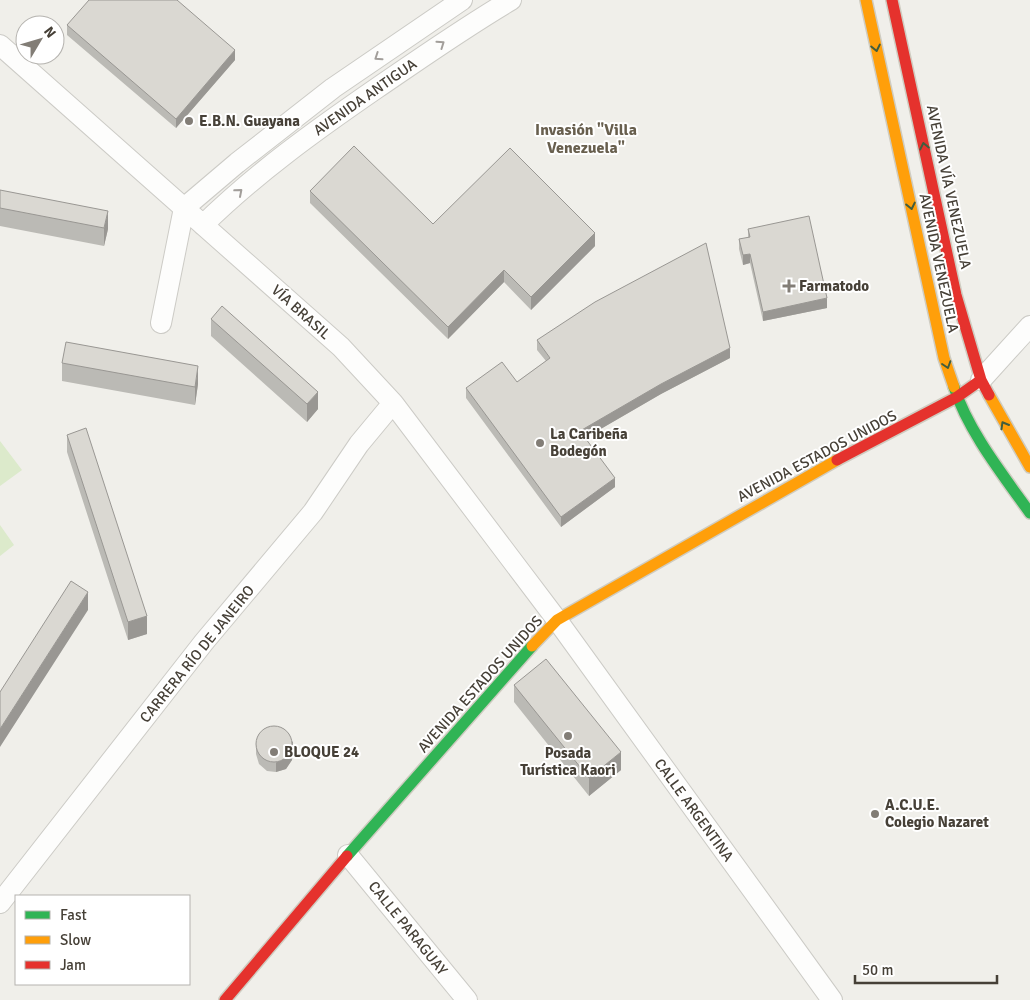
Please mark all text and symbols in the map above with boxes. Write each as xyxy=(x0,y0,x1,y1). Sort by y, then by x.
north arrow xyxy=(15,15,65,65)
text: N xyxy=(40,23,60,41)
one-way arrow xyxy=(435,41,444,50)
one-way arrow xyxy=(870,43,881,52)
one-way arrow xyxy=(374,51,384,60)
street label: AVENIDA ANTIGUA xyxy=(310,55,420,139)
street label: AVENIDA VÍA VENEZUELA xyxy=(923,103,976,271)
place label: E.B.N. Guayana xyxy=(199,112,300,130)
marker: E.B.N. Guayana xyxy=(183,115,195,127)
district label: Invasión "Villa Venezuela" xyxy=(535,120,637,158)
one-way arrow xyxy=(919,141,930,150)
one-way arrow xyxy=(233,189,242,198)
street label: AVENIDA VENEZUELA xyxy=(915,192,963,334)
one-way arrow xyxy=(905,202,916,211)
place label: Farmatodo xyxy=(799,277,869,295)
street label: VÍA BRASIL xyxy=(268,280,335,343)
marker: Farmatodo xyxy=(783,280,795,292)
one-way arrow xyxy=(941,360,951,369)
street label: AVENIDA ESTADOS UNIDOS xyxy=(734,406,900,506)
one-way arrow xyxy=(1001,422,1011,431)
place label: La Caribeña Bodegón xyxy=(550,425,628,460)
marker: La Caribeña Bodegón xyxy=(534,437,546,449)
street label: CARRERA RÍO DE JANEIRO xyxy=(135,581,258,726)
street label: AVENIDA ESTADOS UNIDOS xyxy=(414,612,546,756)
marker: Posada Turística Kaori xyxy=(562,730,574,742)
place label: BLOQUE 24 xyxy=(284,743,359,761)
place label: Posada Turística Kaori xyxy=(520,744,616,779)
marker: BLOQUE 24 xyxy=(268,746,280,758)
street label: CALLE ARGENTINA xyxy=(651,755,737,865)
place label: A.C.U.E. Colegio Nazaret xyxy=(885,796,989,831)
marker: A.C.U.E. Colegio Nazaret xyxy=(869,808,881,820)
street label: CALLE PARAGUAY xyxy=(365,877,452,979)
legend xyxy=(15,895,190,985)
text: Fast xyxy=(60,906,87,924)
text: Slow xyxy=(60,931,91,949)
scale bar xyxy=(855,952,998,984)
text: Jam xyxy=(60,956,86,974)
text: 50 m xyxy=(862,961,893,979)

